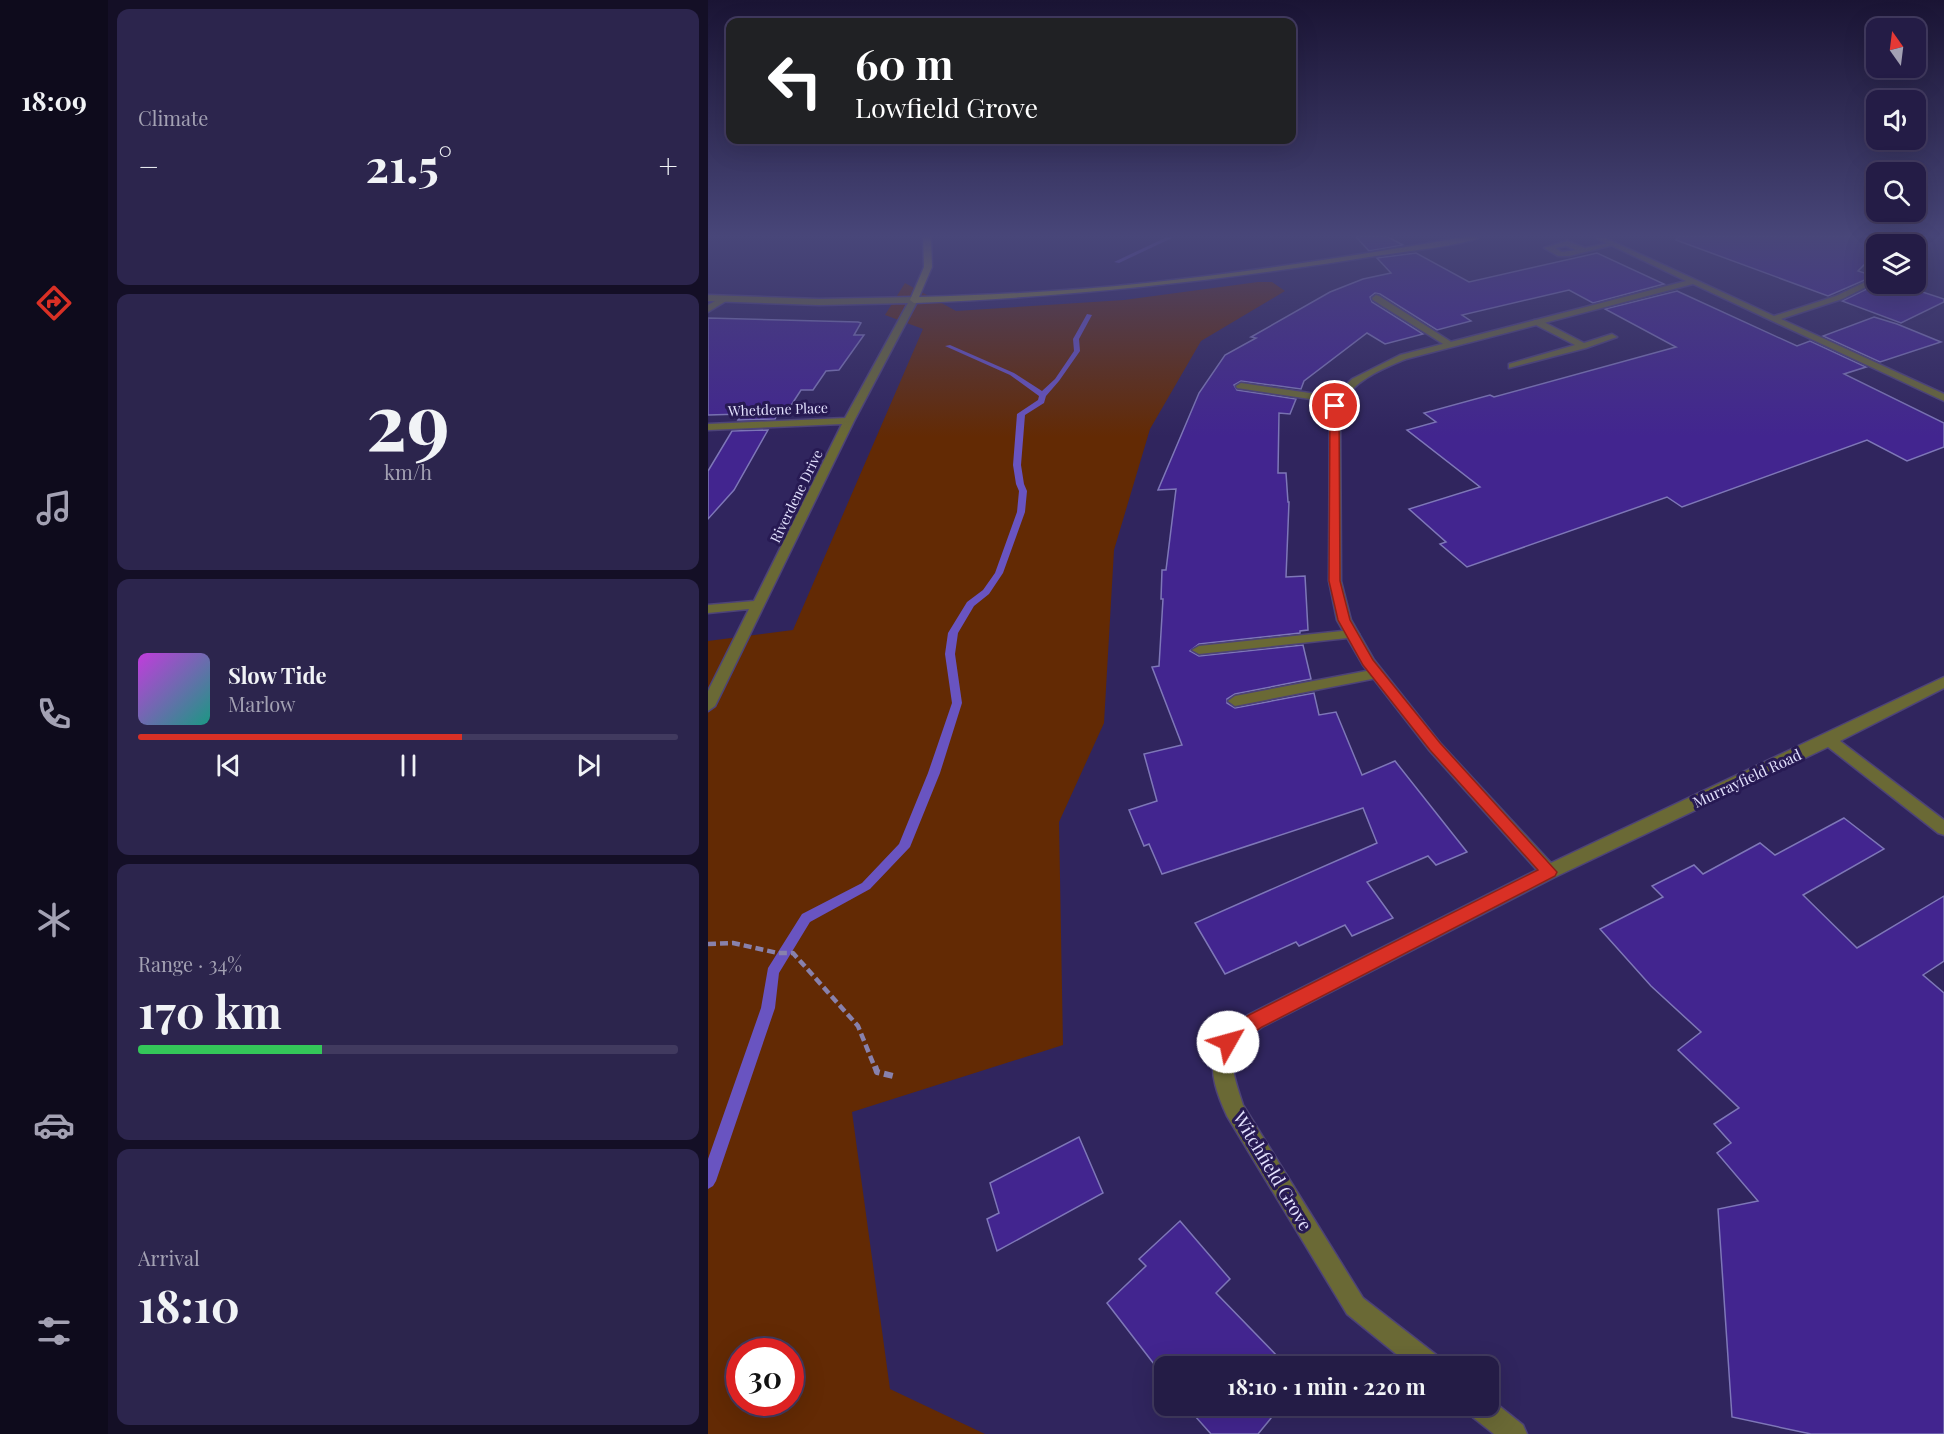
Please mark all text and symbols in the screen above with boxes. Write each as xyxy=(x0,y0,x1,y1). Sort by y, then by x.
north arrow xyxy=(1866,18,1926,78)
map controls xyxy=(1866,18,1926,294)
text: 60 m xyxy=(855,35,953,91)
icon: left xyxy=(756,42,834,120)
text: 18:09 xyxy=(21,82,87,118)
text: Lowfield Grove xyxy=(855,89,1038,125)
button: sound xyxy=(1866,90,1926,150)
text: Climate xyxy=(138,104,208,131)
text: 21.5° xyxy=(366,134,452,194)
text: − xyxy=(138,143,159,187)
text: + xyxy=(659,143,678,187)
button: search xyxy=(1866,162,1926,222)
button: layers xyxy=(1866,234,1926,294)
icon: directions xyxy=(33,282,75,324)
text: 29 xyxy=(366,367,450,471)
pin xyxy=(1309,380,1360,431)
icon: arrive xyxy=(1318,389,1351,422)
street label: Whetdene Place xyxy=(727,398,828,420)
street label: Riverdene Drive xyxy=(765,446,827,546)
text: km/h xyxy=(384,458,432,485)
icon: music xyxy=(33,487,75,529)
text: Slow Tide xyxy=(228,660,327,690)
text: Marlow xyxy=(228,690,296,717)
icon: phone xyxy=(33,693,75,735)
street label: Murrayfield Road xyxy=(1690,744,1805,812)
icon: previous xyxy=(212,749,245,782)
icon: pause xyxy=(392,749,425,782)
icon: next xyxy=(572,749,605,782)
icon: climate xyxy=(33,899,75,941)
text: Range · 34% xyxy=(138,950,242,977)
text: 170 km xyxy=(138,980,282,1040)
position arrow xyxy=(1196,1010,1260,1074)
icon: car xyxy=(33,1104,75,1146)
street label: Witchfield Grove xyxy=(1227,1106,1318,1235)
text: Arrival xyxy=(138,1244,200,1271)
text: 18:10 xyxy=(138,1274,240,1334)
icon: filters xyxy=(33,1310,75,1352)
speed limit sign: 30 xyxy=(726,1338,804,1416)
text: 18:10 · 1 min · 220 m xyxy=(1227,1371,1426,1401)

